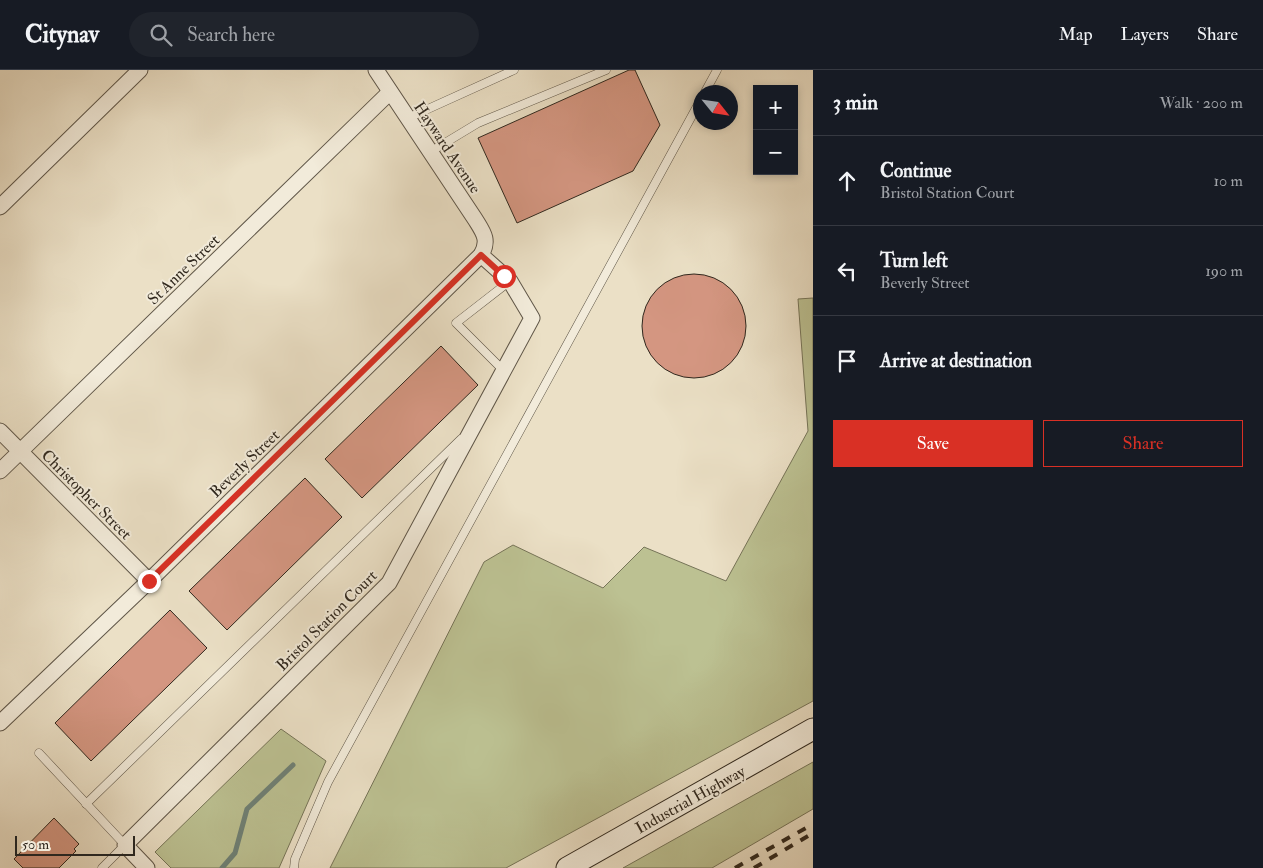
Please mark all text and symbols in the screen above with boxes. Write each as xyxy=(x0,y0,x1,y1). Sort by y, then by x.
search box xyxy=(129,12,479,57)
text: Citynav xyxy=(25,19,99,50)
icon: search xyxy=(147,21,175,49)
text: Search here xyxy=(187,23,275,47)
text: Map xyxy=(1059,23,1093,46)
text: Layers xyxy=(1121,23,1169,46)
text: Share xyxy=(1197,23,1238,46)
north arrow xyxy=(693,85,738,130)
map controls xyxy=(753,85,798,175)
button: + xyxy=(753,85,798,130)
text: 3 min xyxy=(833,89,878,116)
text: Walk · 200 m xyxy=(1160,93,1243,113)
street label: Hayward Avenue xyxy=(409,98,485,198)
button: − xyxy=(753,130,798,175)
text: Continue xyxy=(880,159,951,183)
icon: ahead xyxy=(833,167,861,195)
text: 10 m xyxy=(1213,171,1243,191)
text: Bristol Station Court xyxy=(880,183,1015,203)
street label: St Anne Street xyxy=(143,230,224,309)
text: Turn left xyxy=(880,249,948,273)
icon: left xyxy=(833,257,861,285)
text: 190 m xyxy=(1205,261,1243,281)
route start xyxy=(493,265,516,288)
text: Beverly Street xyxy=(880,273,970,293)
icon: arrive xyxy=(833,347,861,375)
text: Arrive at destination xyxy=(880,349,1032,373)
button: Save xyxy=(833,420,1033,467)
button: Share xyxy=(1043,420,1243,467)
street label: Beverly Street xyxy=(206,425,284,502)
street label: Christopher Street xyxy=(36,445,136,545)
street label: Bristol Station Court xyxy=(272,566,381,675)
route end xyxy=(138,570,161,593)
street label: Industrial Highway xyxy=(632,761,750,838)
scale bar xyxy=(15,833,135,856)
text: 50 m xyxy=(22,836,49,853)

